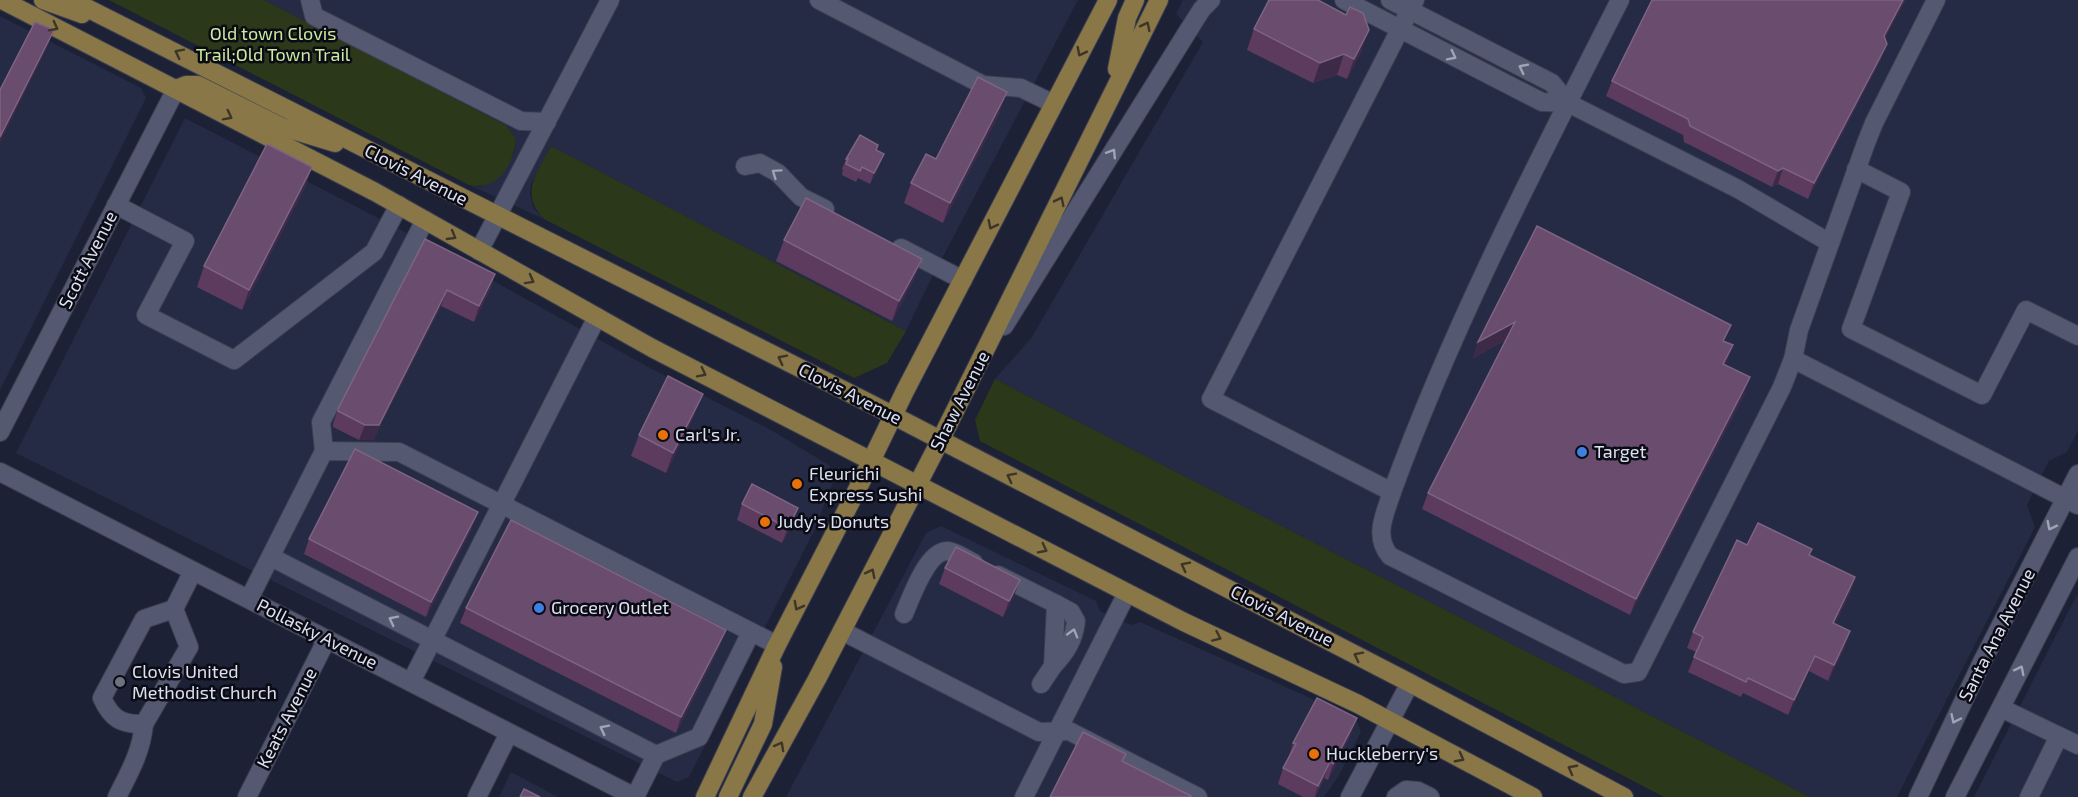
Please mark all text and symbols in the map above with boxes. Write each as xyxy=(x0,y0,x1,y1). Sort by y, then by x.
one-way arrow xyxy=(48,19,59,31)
one-way arrow xyxy=(1139,21,1151,32)
park label: Old town Clovis Trail;Old Town Trail xyxy=(196,22,351,65)
one-way arrow xyxy=(1077,46,1088,56)
one-way arrow xyxy=(174,49,185,60)
one-way arrow xyxy=(1446,49,1457,60)
one-way arrow xyxy=(1519,64,1529,75)
one-way arrow xyxy=(222,109,232,120)
street label: Clovis Avenue xyxy=(361,139,472,210)
one-way arrow xyxy=(1104,149,1116,159)
one-way arrow xyxy=(772,169,783,180)
one-way arrow xyxy=(1053,196,1065,207)
street label: Scott Avenue xyxy=(53,207,121,312)
one-way arrow xyxy=(987,219,999,230)
one-way arrow xyxy=(446,229,456,240)
one-way arrow xyxy=(524,273,535,284)
street label: Shaw Avenue xyxy=(925,347,994,454)
one-way arrow xyxy=(778,355,788,366)
street label: Clovis Avenue xyxy=(795,358,906,429)
one-way arrow xyxy=(695,366,706,377)
place label: Carl's Jr. xyxy=(675,423,740,445)
marker: Carl's Jr. xyxy=(656,428,670,442)
place label: Target xyxy=(1594,440,1646,462)
marker: Target xyxy=(1575,445,1589,459)
place label: Fleurichi Express Sushi xyxy=(809,462,922,505)
one-way arrow xyxy=(1007,473,1017,484)
marker: Fleurichi Express Sushi xyxy=(790,477,804,491)
place label: Judy's Donuts xyxy=(777,510,889,532)
marker: Judy's Donuts xyxy=(758,515,772,529)
one-way arrow xyxy=(2047,520,2058,531)
one-way arrow xyxy=(1037,542,1047,553)
one-way arrow xyxy=(1181,562,1191,573)
street label: Santa Ana Avenue xyxy=(1953,564,2039,705)
one-way arrow xyxy=(864,568,876,579)
street label: Clovis Avenue xyxy=(1227,580,1338,651)
street label: Pollasky Avenue xyxy=(253,593,382,673)
place label: Grocery Outlet xyxy=(551,596,669,618)
one-way arrow xyxy=(793,599,805,610)
marker: Grocery Outlet xyxy=(532,601,546,615)
one-way arrow xyxy=(389,616,400,627)
one-way arrow xyxy=(1066,628,1079,638)
one-way arrow xyxy=(1210,630,1221,642)
one-way arrow xyxy=(1353,651,1364,663)
place label: Clovis United Methodist Church xyxy=(132,660,277,703)
street label: Keats Avenue xyxy=(251,664,321,771)
one-way arrow xyxy=(2013,666,2025,677)
marker: Clovis United Methodist Church xyxy=(113,675,127,689)
one-way arrow xyxy=(1950,713,1962,724)
one-way arrow xyxy=(599,724,610,736)
one-way arrow xyxy=(773,741,784,752)
place label: Huckleberry's xyxy=(1326,742,1438,764)
marker: Huckleberry's xyxy=(1307,747,1321,761)
one-way arrow xyxy=(1454,751,1464,762)
one-way arrow xyxy=(1568,765,1579,776)

